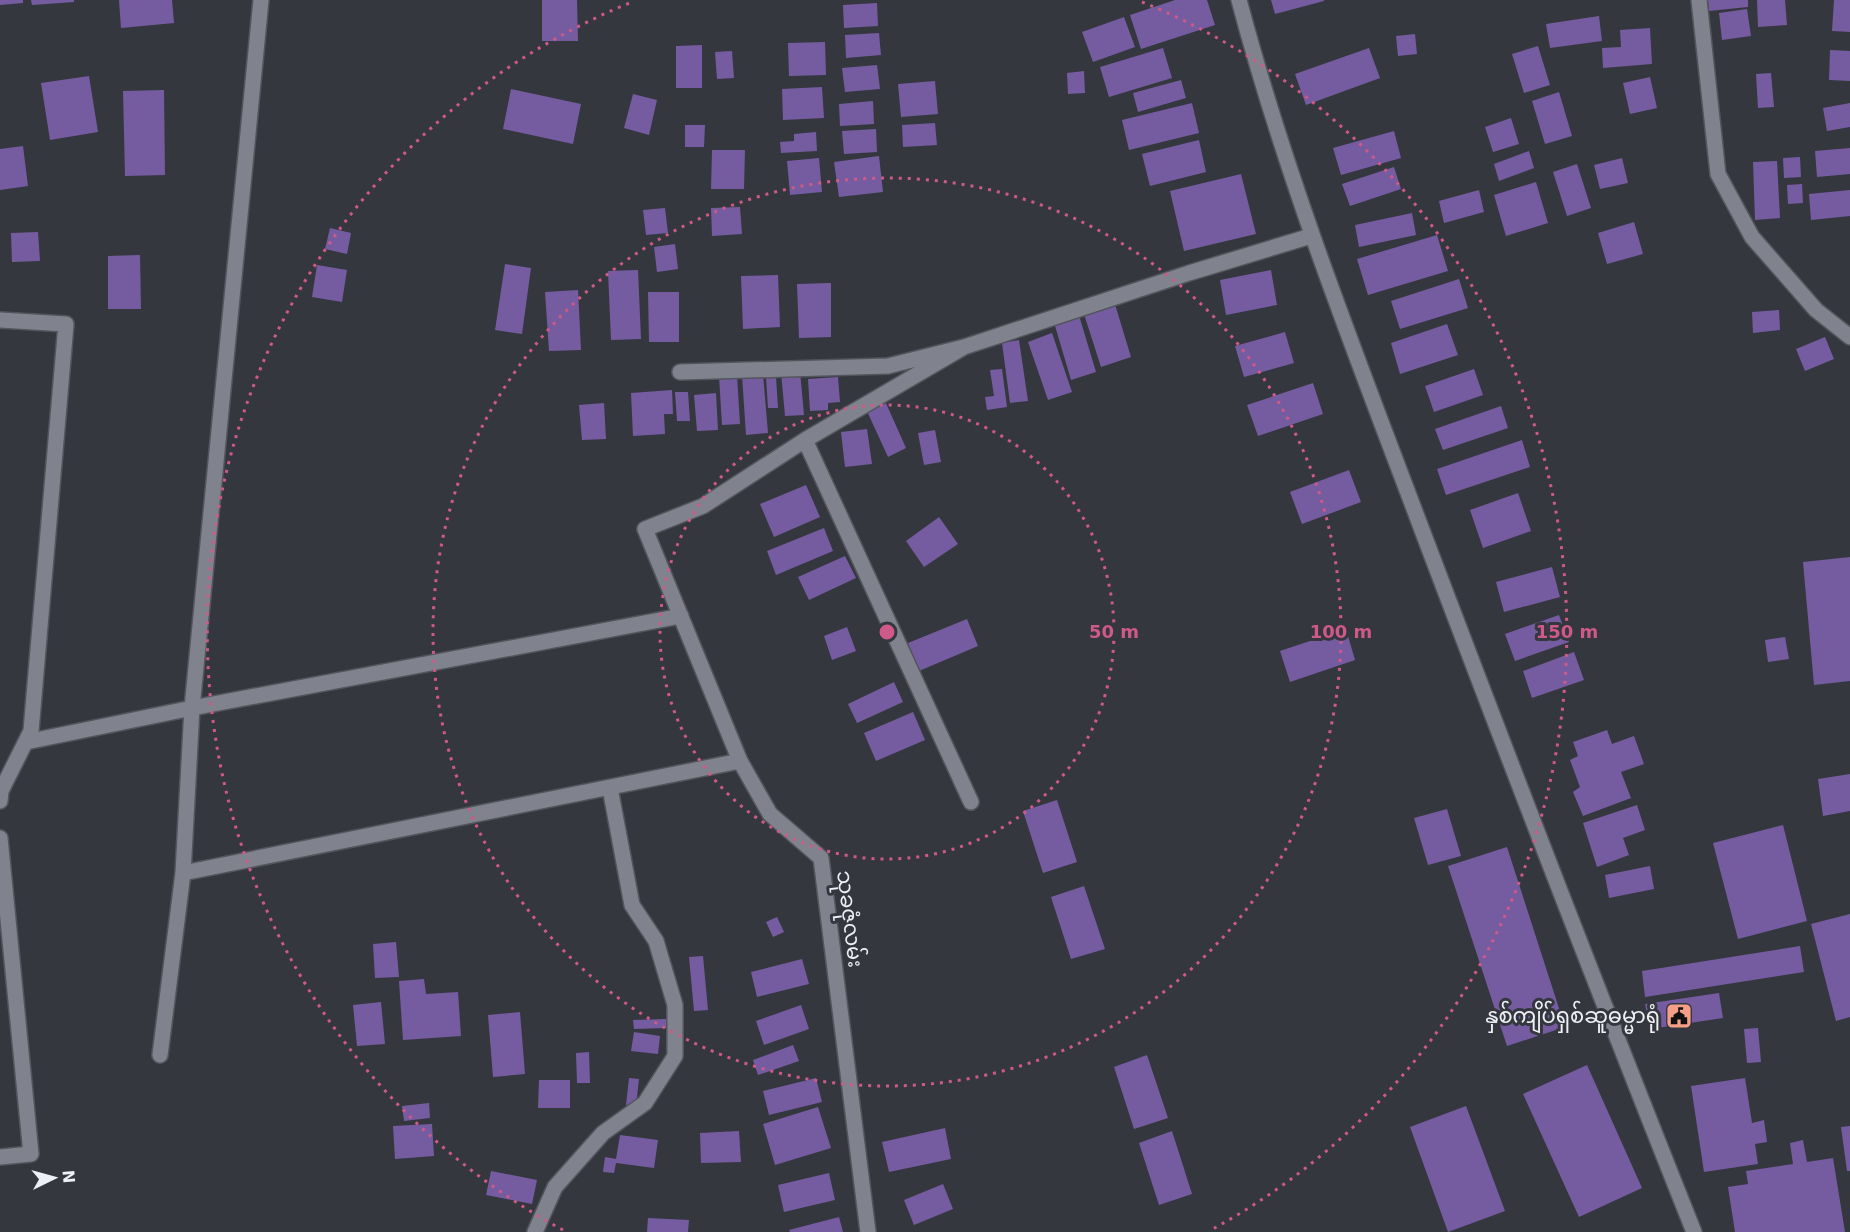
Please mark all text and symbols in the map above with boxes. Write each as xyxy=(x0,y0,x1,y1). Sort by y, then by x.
text: 50 m xyxy=(1089,621,1139,642)
text: 100 m xyxy=(1310,621,1372,642)
text: 150 m xyxy=(1536,621,1598,642)
centre of rings xyxy=(877,622,897,642)
street label: သုခဇုံလမ်း xyxy=(827,869,872,969)
place label: နှစ်ကျိပ်ရှစ်ဆူဓမ္မာရုံ xyxy=(1485,1000,1660,1034)
public building icon: နှစ်ကျိပ်ရှစ်ဆူဓမ္မာရုံ xyxy=(1664,1001,1694,1031)
north arrow xyxy=(24,1148,84,1208)
text: N xyxy=(58,1169,78,1184)

